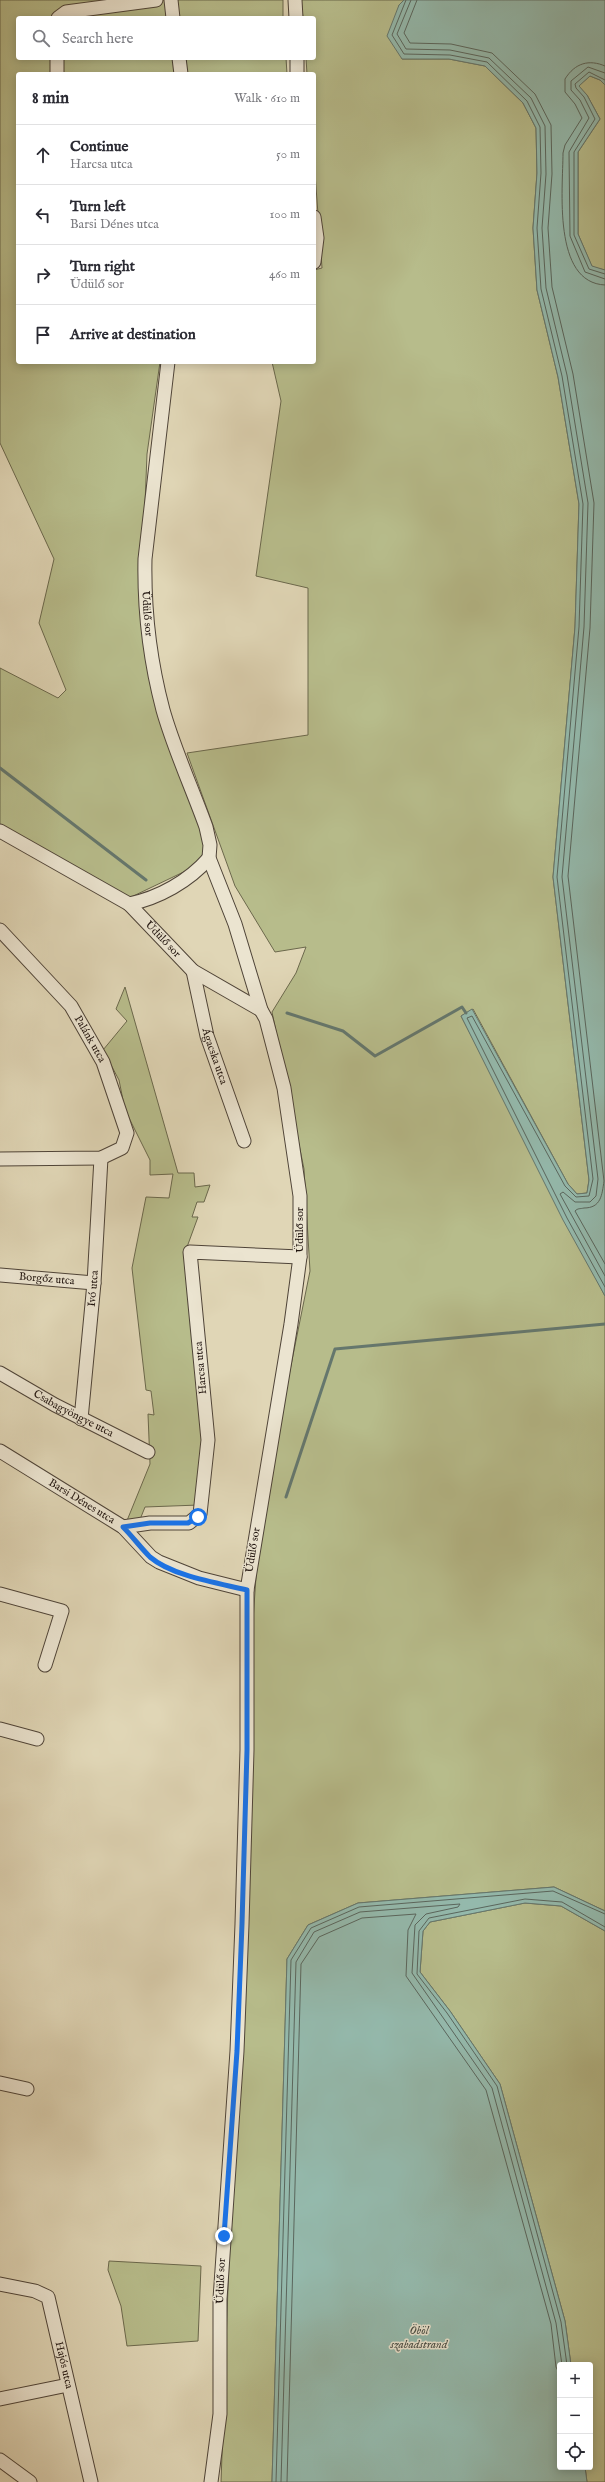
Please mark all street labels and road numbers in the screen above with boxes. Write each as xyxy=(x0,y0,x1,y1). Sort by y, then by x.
street label: Üdülő sor xyxy=(138,590,156,637)
street label: Üdülő sor xyxy=(142,918,184,961)
street label: Palánk utca xyxy=(71,1013,109,1065)
street label: Ágacska utca xyxy=(198,1026,231,1087)
street label: Üdülő sor xyxy=(293,1207,307,1253)
street label: Borgőz utca xyxy=(19,1270,75,1288)
street label: Ivó utca xyxy=(85,1270,102,1307)
street label: Harcsa utca xyxy=(192,1341,210,1395)
street label: Csabagyöngye utca xyxy=(31,1387,116,1441)
street label: Barsi Dénes utca xyxy=(46,1476,118,1527)
street label: Üdülő sor xyxy=(243,1526,263,1574)
street label: Üdülő sor xyxy=(213,2258,229,2304)
street label: Hajós utca xyxy=(52,2340,76,2390)

